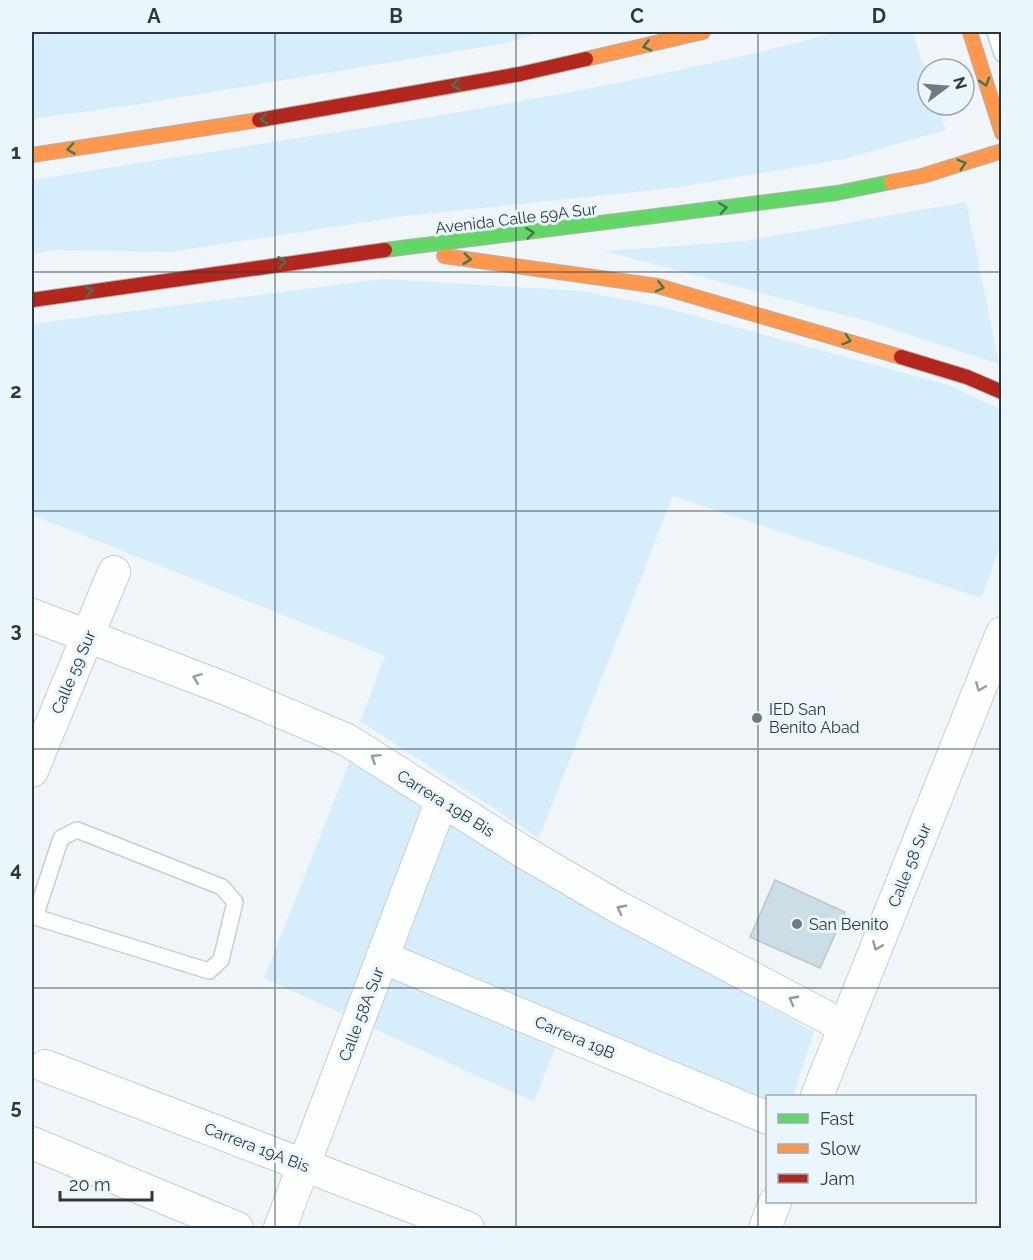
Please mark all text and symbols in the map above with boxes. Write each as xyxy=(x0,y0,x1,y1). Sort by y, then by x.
text: A xyxy=(147,4,161,28)
text: B xyxy=(389,4,403,28)
text: C xyxy=(630,4,644,28)
text: D xyxy=(872,4,886,28)
one-way arrow xyxy=(642,39,652,52)
north arrow xyxy=(916,57,976,117)
text: N xyxy=(949,75,971,91)
one-way arrow xyxy=(978,76,991,87)
one-way arrow xyxy=(451,79,461,91)
one-way arrow xyxy=(259,112,268,124)
text: 1 xyxy=(11,140,21,164)
one-way arrow xyxy=(67,143,76,155)
one-way arrow xyxy=(956,158,967,171)
street label: Avenida Calle 59A Sur xyxy=(434,199,598,238)
one-way arrow xyxy=(719,203,728,215)
one-way arrow xyxy=(525,227,534,240)
one-way arrow xyxy=(462,252,472,265)
one-way arrow xyxy=(278,257,287,269)
one-way arrow xyxy=(655,280,665,293)
one-way arrow xyxy=(85,285,94,297)
one-way arrow xyxy=(841,333,852,345)
text: 2 xyxy=(10,379,22,403)
text: 3 xyxy=(10,618,22,642)
street label: Calle 59 Sur xyxy=(47,627,100,717)
one-way arrow xyxy=(192,673,203,685)
one-way arrow xyxy=(975,681,987,692)
place label: IED San Benito Abad xyxy=(769,700,860,737)
marker: IED San Benito Abad xyxy=(750,711,764,725)
one-way arrow xyxy=(371,753,381,765)
street label: Carrera 19B Bis xyxy=(394,766,498,841)
street label: Calle 58 Sur xyxy=(884,820,935,910)
text: 4 xyxy=(10,857,22,881)
one-way arrow xyxy=(616,905,627,916)
place label: San Benito xyxy=(809,915,888,934)
marker: San Benito xyxy=(790,917,804,931)
one-way arrow xyxy=(872,940,884,951)
street label: Calle 58A Sur xyxy=(335,964,388,1064)
one-way arrow xyxy=(789,996,799,1007)
street label: Carrera 19B xyxy=(532,1012,618,1063)
text: 5 xyxy=(10,1095,22,1119)
legend xyxy=(766,1095,976,1203)
text: Fast xyxy=(820,1108,854,1129)
street label: Carrera 19A Bis xyxy=(202,1119,312,1176)
text: Slow xyxy=(820,1138,861,1159)
scale bar xyxy=(60,1164,152,1202)
text: Jam xyxy=(820,1168,855,1189)
text: 20 m xyxy=(69,1174,111,1195)

